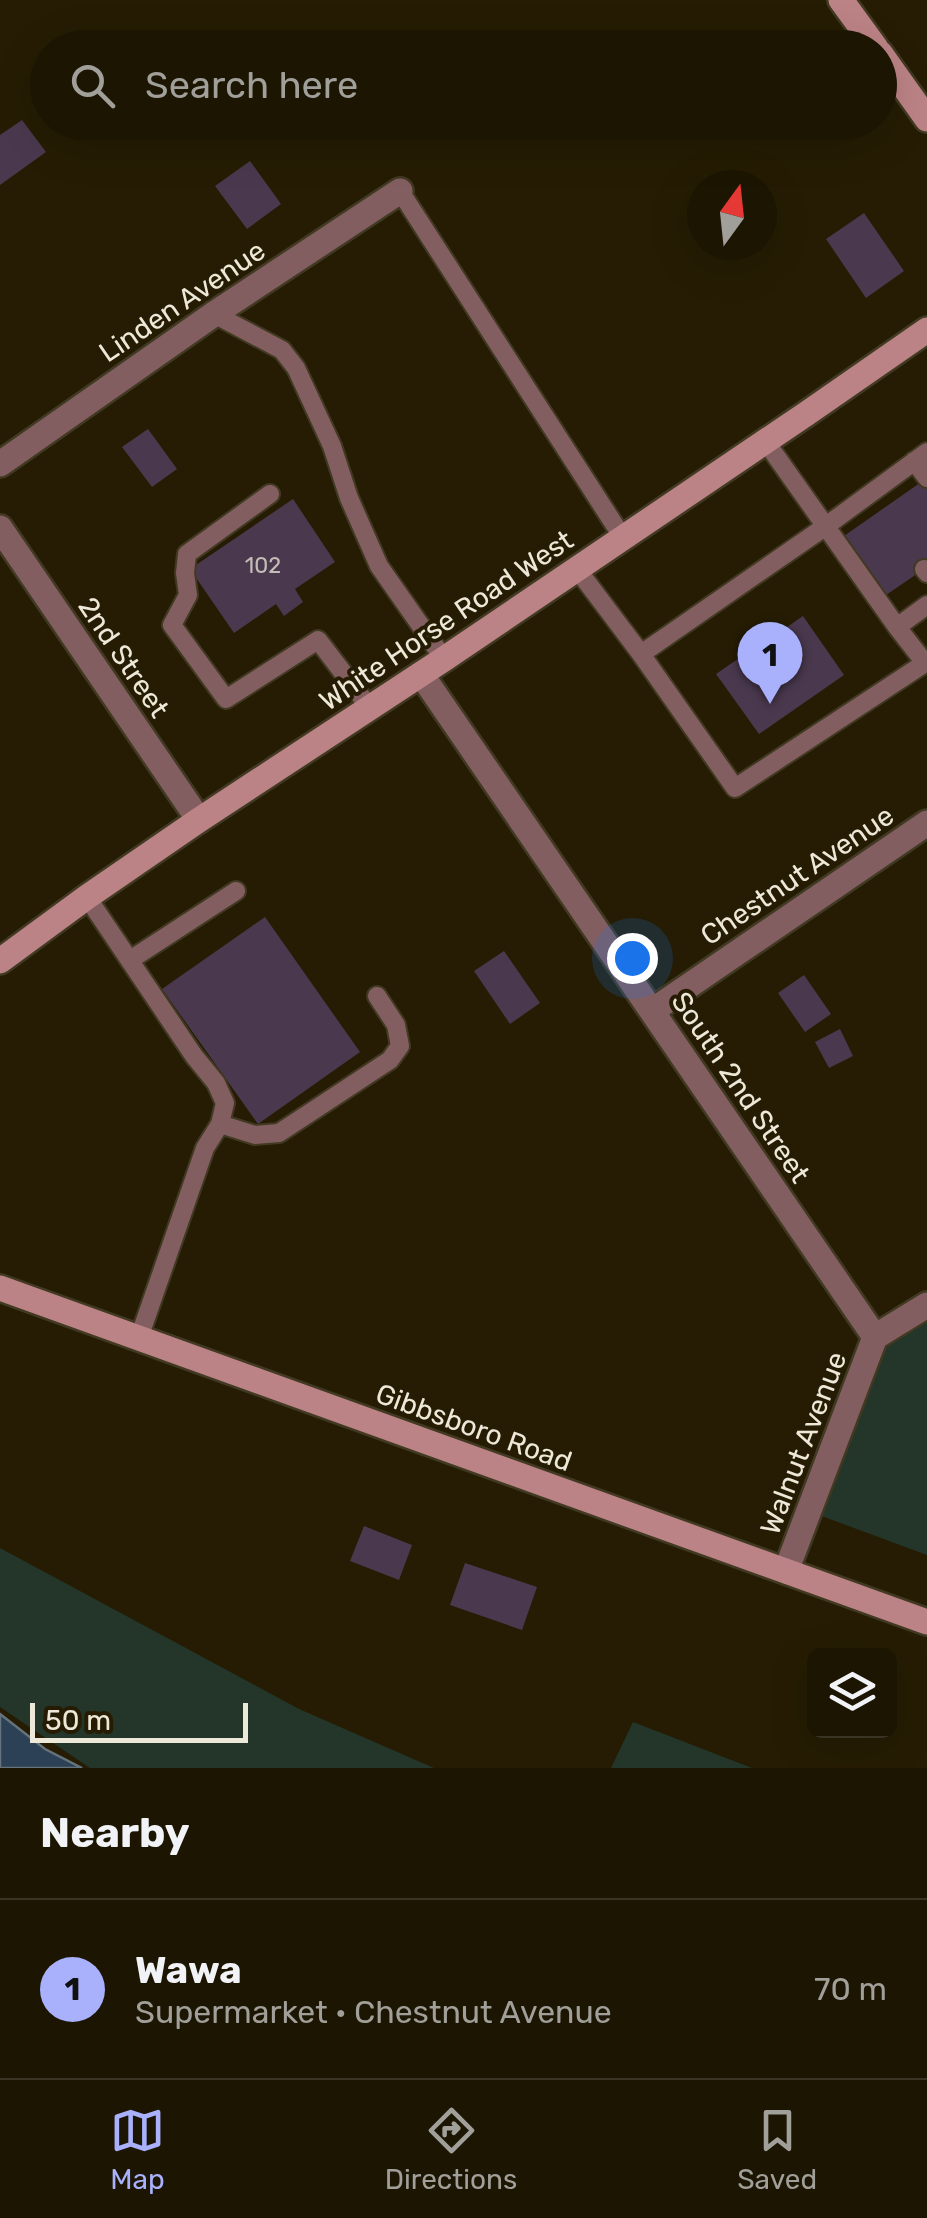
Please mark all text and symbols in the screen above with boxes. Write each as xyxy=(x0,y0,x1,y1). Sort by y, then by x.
search box xyxy=(30,30,897,140)
icon: search xyxy=(65,58,120,113)
text: Search here xyxy=(145,62,358,108)
north arrow xyxy=(687,170,777,260)
street label: Linden Avenue xyxy=(93,234,272,369)
street label: White Horse Road West xyxy=(313,523,579,718)
house number: 102 xyxy=(245,552,281,579)
street label: 2nd Street xyxy=(71,591,176,724)
pin: 1 xyxy=(738,622,802,704)
street label: Chestnut Avenue xyxy=(695,799,900,952)
your location xyxy=(607,933,658,984)
street label: South 2nd Street xyxy=(665,986,817,1189)
street label: Walnut Avenue xyxy=(753,1347,853,1539)
street label: Gibbsboro Road xyxy=(371,1377,576,1478)
map controls xyxy=(807,1648,897,1738)
button: layers xyxy=(807,1648,897,1738)
scale bar xyxy=(30,1698,248,1742)
text: 50 m xyxy=(45,1704,111,1737)
text: Nearby xyxy=(40,1808,190,1858)
text: Wawa xyxy=(135,1947,242,1993)
text: 1 xyxy=(65,1970,80,2008)
text: 70 m xyxy=(814,1970,887,2008)
text: Supermarket · Chestnut Avenue xyxy=(135,1993,612,2031)
tab: Map xyxy=(110,2103,165,2196)
tab: Directions xyxy=(385,2103,517,2196)
tab: Saved xyxy=(737,2103,817,2196)

